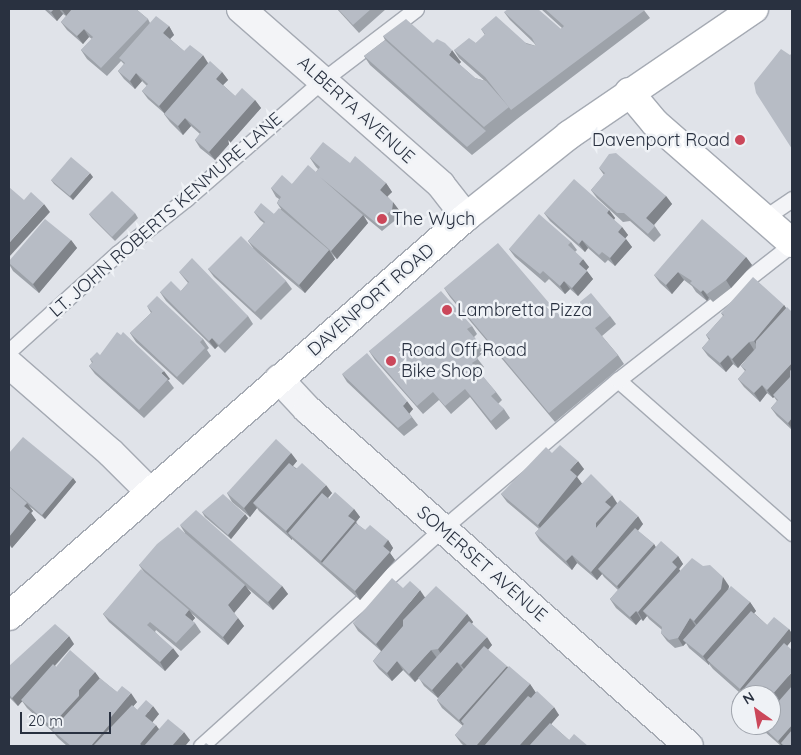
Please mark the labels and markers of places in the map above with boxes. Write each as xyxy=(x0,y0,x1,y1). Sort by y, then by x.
place label: Davenport Road xyxy=(592,129,730,151)
marker: Davenport Road xyxy=(734,134,746,146)
place label: The Wych xyxy=(392,208,475,230)
marker: The Wych xyxy=(376,213,388,225)
place label: Lambretta Pizza xyxy=(457,299,592,321)
marker: Lambretta Pizza xyxy=(441,304,453,316)
place label: Road Off Road Bike Shop xyxy=(401,340,527,382)
marker: Road Off Road Bike Shop xyxy=(385,355,397,367)

